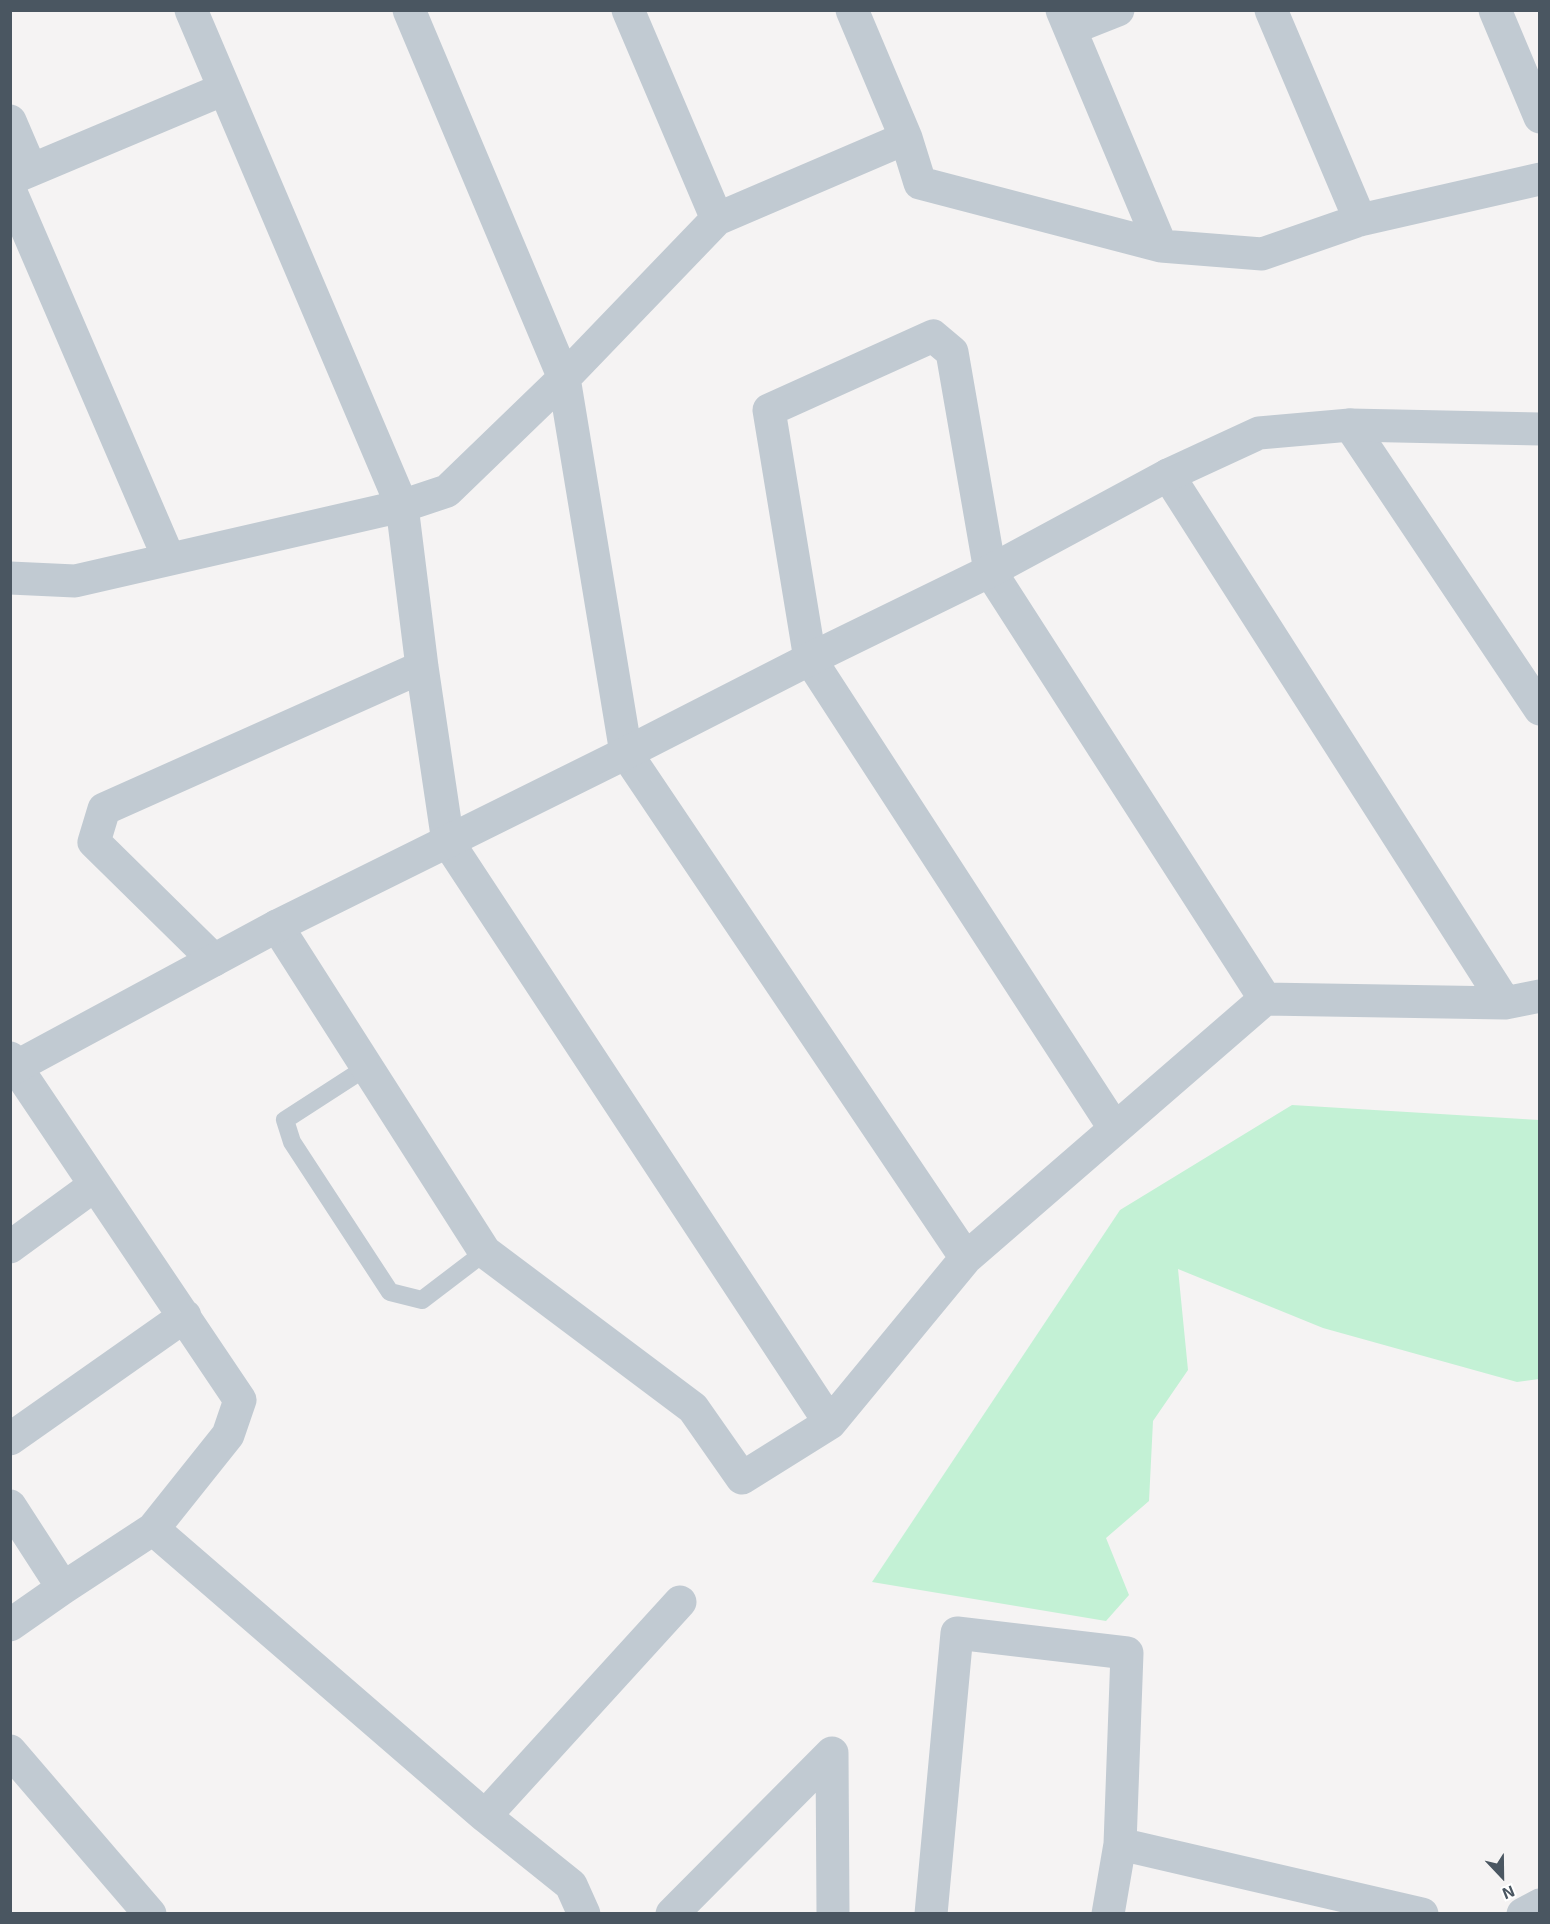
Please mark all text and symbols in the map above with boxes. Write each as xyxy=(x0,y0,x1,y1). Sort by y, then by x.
north arrow xyxy=(1472,1846,1532,1906)
text: N xyxy=(1500,1882,1518,1904)

